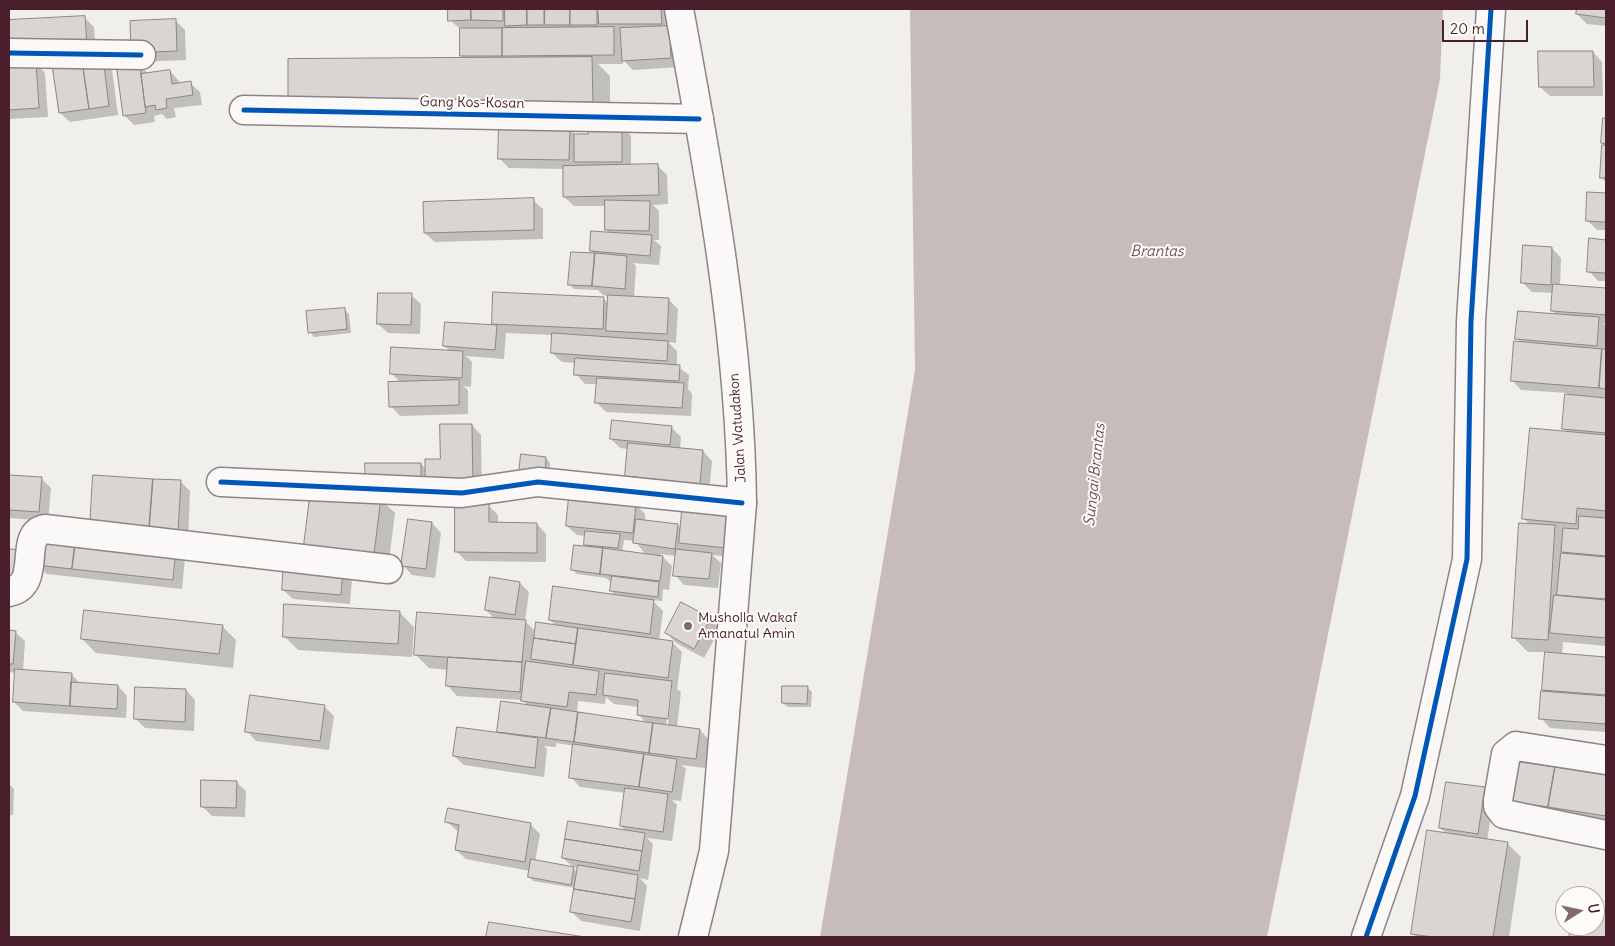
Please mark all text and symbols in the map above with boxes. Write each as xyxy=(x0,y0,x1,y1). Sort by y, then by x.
scale bar xyxy=(1445,10,1531,42)
text: 20 m xyxy=(1450,19,1485,38)
street label: Gang Kos-Kosan xyxy=(419,94,525,112)
water label: Brantas xyxy=(1130,243,1184,261)
street label: Jalan Watudakon xyxy=(726,373,750,483)
water label: Sungai Brantas xyxy=(1081,423,1109,527)
place label: Musholla Wakaf Amanatul Amin xyxy=(698,610,797,642)
marker: Musholla Wakaf Amanatul Amin xyxy=(682,620,694,632)
north arrow xyxy=(1555,886,1605,936)
text: U xyxy=(1584,902,1603,915)

